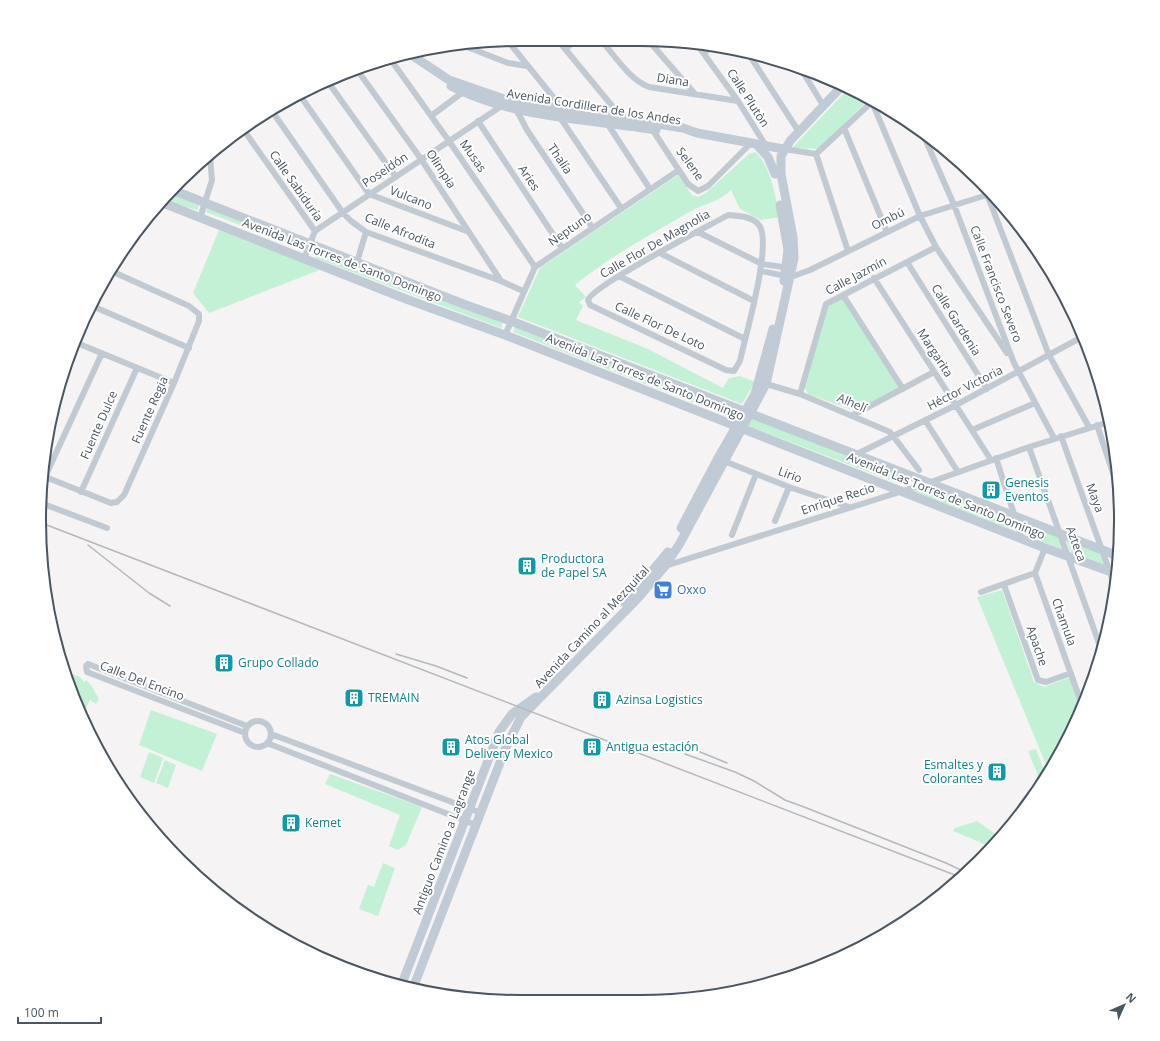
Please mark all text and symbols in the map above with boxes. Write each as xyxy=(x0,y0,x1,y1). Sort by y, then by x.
street label: Calle Plutòn xyxy=(723,65,774,130)
street label: Diana xyxy=(656,69,690,90)
street label: Avenida Cordillera de los Andes xyxy=(506,84,683,129)
street label: Musas xyxy=(456,136,491,176)
street label: Thalía xyxy=(544,140,577,177)
street label: Selene xyxy=(673,144,708,184)
street label: Olimpia xyxy=(422,146,460,192)
street label: Calle Sabiduría xyxy=(266,147,327,225)
street label: Poseidón xyxy=(358,148,411,191)
street label: Aries xyxy=(515,161,544,194)
street label: Vulcano xyxy=(387,182,435,213)
street label: Ombú xyxy=(868,203,907,234)
street label: Calle Flor De Magnolia xyxy=(597,205,713,282)
street label: Neptuno xyxy=(545,207,595,250)
street label: Calle Afrodita xyxy=(362,209,438,253)
street label: Avenida Las Torres de Santo Domingo xyxy=(240,214,444,306)
street label: Calle Francisco Severo xyxy=(966,223,1027,345)
street label: Calle Jazmín xyxy=(822,252,889,299)
street label: Calle Gardenia xyxy=(928,281,985,359)
street label: Calle Flor De Loto xyxy=(612,297,708,354)
street label: Margarita xyxy=(913,325,957,380)
street label: Avenida Las Torres de Santo Domingo xyxy=(544,329,747,424)
street label: Héctor Victoria xyxy=(924,361,1006,414)
street label: Fuente Regia xyxy=(127,373,172,446)
street label: Fuente Dulce xyxy=(76,388,121,462)
street label: Alhelí xyxy=(835,389,871,417)
street label: Avenida Las Torres de Santo Domingo xyxy=(845,448,1048,543)
street label: Lirio xyxy=(776,462,805,487)
place label: Genesis Eventos xyxy=(1005,474,1049,505)
street label: Enrique Recio xyxy=(799,479,877,518)
building icon: Genesis Eventos xyxy=(980,479,1002,501)
street label: Maya xyxy=(1082,481,1109,515)
street label: Azteca xyxy=(1062,524,1091,564)
place label: Productora de Papel SA xyxy=(541,550,607,581)
building icon: Productora de Papel SA xyxy=(516,555,538,577)
street label: Avenida Camino al Mezquital xyxy=(530,562,653,692)
supermarket icon: Oxxo xyxy=(652,579,674,601)
place label: Oxxo xyxy=(677,581,706,598)
street label: Chamula xyxy=(1048,596,1081,648)
street label: Apache xyxy=(1023,623,1052,668)
building icon: Grupo Collado xyxy=(213,652,235,674)
place label: Grupo Collado xyxy=(238,654,319,671)
street label: Calle Del Encino xyxy=(98,657,187,704)
building icon: TREMAIN xyxy=(343,687,365,709)
place label: TREMAIN xyxy=(368,689,419,706)
building icon: Azinsa Logistics xyxy=(591,689,613,711)
place label: Azinsa Logistics xyxy=(616,691,703,708)
place label: Atos Global Delivery Mexico xyxy=(465,731,553,762)
building icon: Atos Global Delivery Mexico xyxy=(440,736,462,758)
building icon: Antigua estación xyxy=(581,736,603,758)
place label: Antigua estación xyxy=(606,738,699,755)
place label: Esmaltes y Colorantes xyxy=(922,756,984,787)
building icon: Esmaltes y Colorantes xyxy=(986,761,1008,783)
street label: Antiguo Camino a Lagrange xyxy=(408,767,479,917)
building icon: Kemet xyxy=(280,812,302,834)
place label: Kemet xyxy=(305,814,341,831)
north arrow xyxy=(1104,985,1144,1025)
text: N xyxy=(1123,989,1140,1006)
scale bar xyxy=(18,999,101,1025)
text: 100 m xyxy=(24,1004,59,1021)

